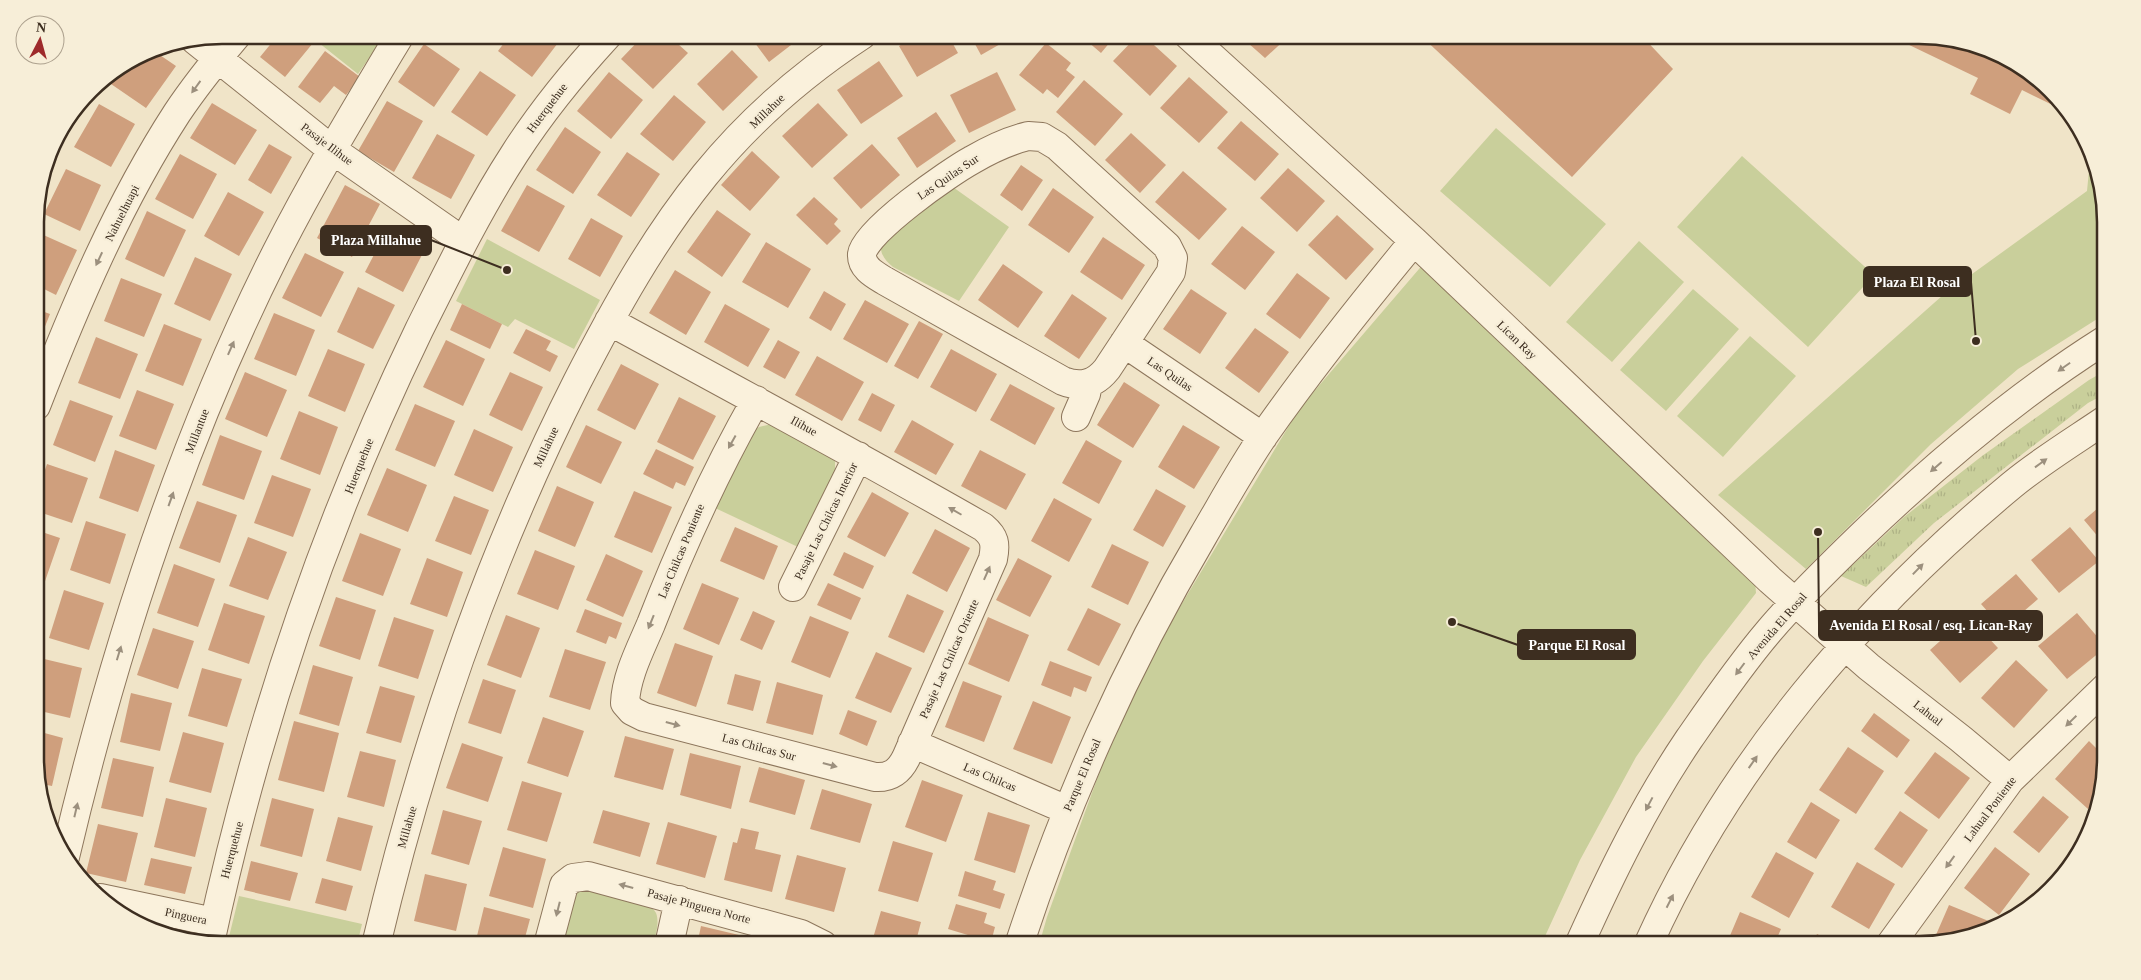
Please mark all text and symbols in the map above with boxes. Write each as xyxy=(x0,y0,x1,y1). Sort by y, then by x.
north arrow xyxy=(15,15,65,65)
text: N xyxy=(35,20,47,36)
one-way arrow xyxy=(190,80,201,93)
street label: Huerquehue xyxy=(524,80,570,136)
street label: Millahue xyxy=(747,91,787,131)
street label: Pasaje Ilihue xyxy=(298,120,356,168)
street label: Las Quilas Sur xyxy=(915,151,981,203)
street label: Nahuelhuapi xyxy=(102,182,142,243)
callout: Plaza Millahue xyxy=(321,226,431,255)
text: Plaza Millahue xyxy=(331,233,421,248)
one-way arrow xyxy=(95,252,103,266)
callout: Plaza El Rosal xyxy=(1864,267,1971,296)
text: Plaza El Rosal xyxy=(1874,275,1960,290)
street label: Lican Ray xyxy=(1494,318,1540,362)
one-way arrow xyxy=(228,341,236,355)
street label: Las Quilas xyxy=(1145,354,1196,394)
one-way arrow xyxy=(2057,362,2071,372)
street label: Millantue xyxy=(182,407,212,455)
street label: Ilihue xyxy=(788,413,820,439)
street label: Millahue xyxy=(531,424,561,470)
one-way arrow xyxy=(728,435,736,450)
street label: Huerquehue xyxy=(342,436,376,496)
one-way arrow xyxy=(2034,458,2048,468)
street label: Pasaje Las Chilcas Interior xyxy=(791,460,861,582)
one-way arrow xyxy=(1931,461,1943,473)
one-way arrow xyxy=(167,491,175,506)
street label: Las Chilcas Poniente xyxy=(655,502,707,600)
one-way arrow xyxy=(948,506,961,515)
one-way arrow xyxy=(1912,564,1924,576)
one-way arrow xyxy=(983,566,991,580)
street label: Avenida El Rosal xyxy=(1744,589,1810,662)
street label: Pasaje Las Chilcas Oriente xyxy=(916,597,982,721)
callout: Avenida El Rosal / esq. Lican-Ray xyxy=(1819,611,2042,640)
one-way arrow xyxy=(647,615,655,630)
text: Avenida El Rosal / esq. Lican-Ray xyxy=(1830,618,2032,633)
callout: Parque El Rosal xyxy=(1518,630,1635,659)
text: Parque El Rosal xyxy=(1529,638,1626,653)
one-way arrow xyxy=(115,645,123,660)
one-way arrow xyxy=(1735,662,1745,676)
street label: Lahual xyxy=(1911,697,1946,729)
one-way arrow xyxy=(2065,715,2077,727)
one-way arrow xyxy=(666,721,681,729)
street label: Las Chilcas Sur xyxy=(720,730,798,764)
street label: Parque El Rosal xyxy=(1060,736,1104,813)
one-way arrow xyxy=(1748,755,1758,768)
street label: Las Chilcas xyxy=(961,760,1019,795)
one-way arrow xyxy=(823,761,838,769)
street label: Lahual Poniente xyxy=(1961,774,2019,844)
one-way arrow xyxy=(1645,797,1653,811)
one-way arrow xyxy=(72,802,80,817)
street label: Millahue xyxy=(394,804,420,850)
street label: Huerquehue xyxy=(218,820,246,880)
one-way arrow xyxy=(1945,855,1956,868)
one-way arrow xyxy=(619,882,634,890)
street label: Pasaje Pinguera Norte xyxy=(646,885,752,927)
one-way arrow xyxy=(1666,894,1674,908)
one-way arrow xyxy=(553,902,561,917)
street label: Pinguera xyxy=(164,905,209,927)

